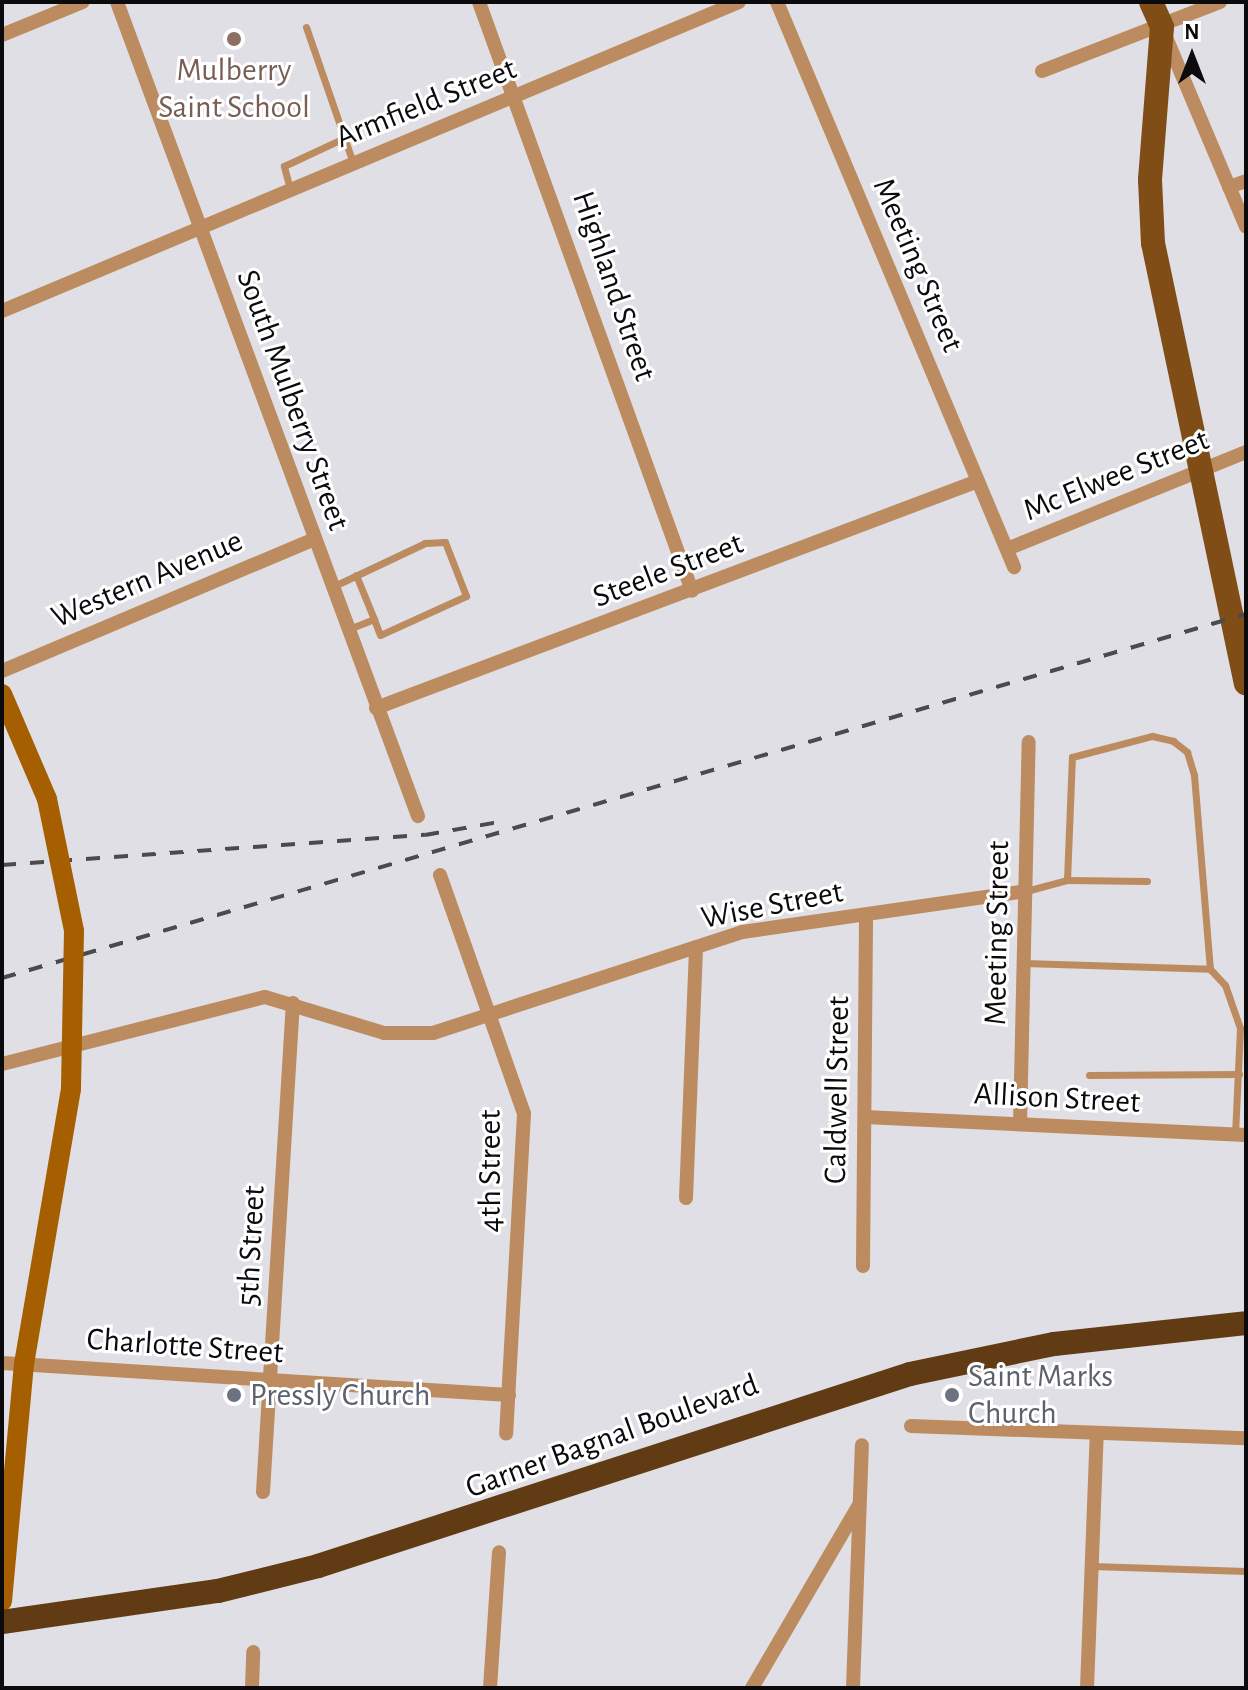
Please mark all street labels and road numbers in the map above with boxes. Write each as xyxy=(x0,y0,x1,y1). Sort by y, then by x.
street label: Armfield Street xyxy=(330,49,522,157)
street label: Meeting Street xyxy=(864,172,972,358)
street label: Highland Street xyxy=(564,186,664,386)
street label: South Mulberry Street xyxy=(228,265,358,535)
street label: Mc Elwee Street xyxy=(1018,420,1214,530)
street label: Western Avenue xyxy=(46,522,248,636)
street label: Steele Street xyxy=(588,524,748,616)
street label: Meeting Street xyxy=(976,840,1018,1026)
street label: Wise Street xyxy=(698,872,846,938)
street label: Caldwell Street xyxy=(816,996,858,1184)
street label: Allison Street xyxy=(973,1074,1141,1122)
street label: 4th Street xyxy=(471,1110,509,1232)
street label: 5th Street xyxy=(229,1185,273,1307)
street label: Charlotte Street xyxy=(85,1320,285,1372)
street label: Garner Bagnal Boulevard xyxy=(460,1365,764,1507)

